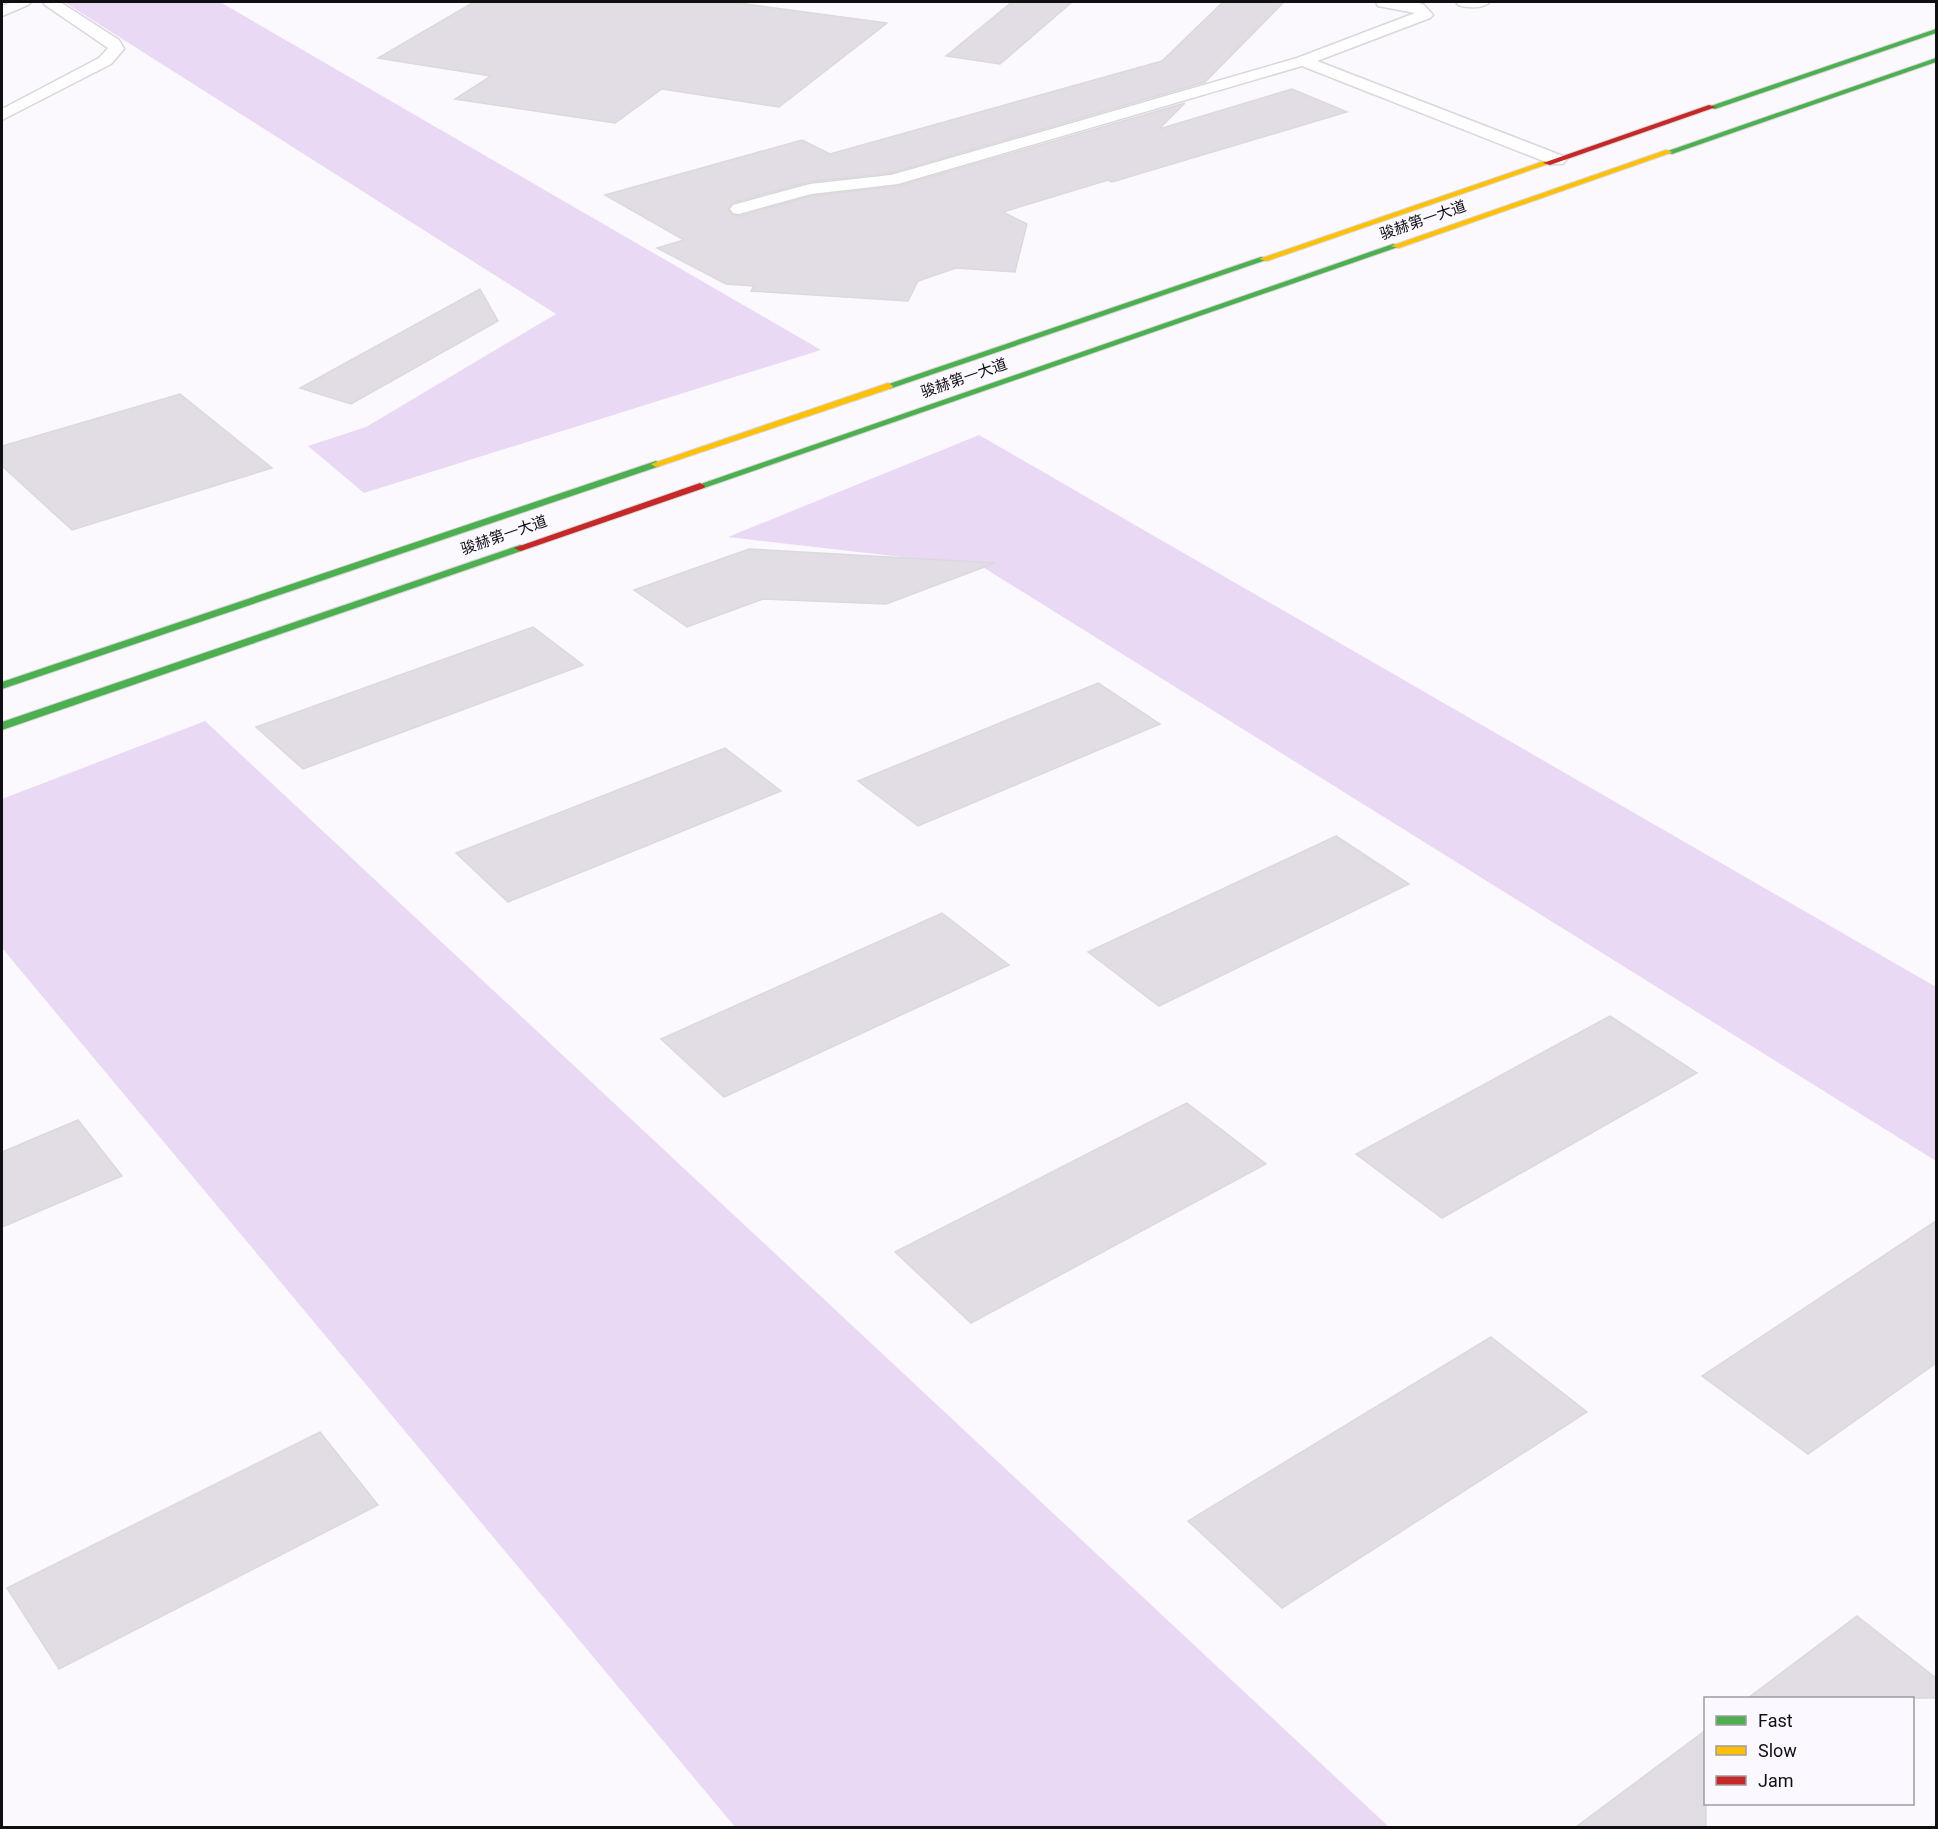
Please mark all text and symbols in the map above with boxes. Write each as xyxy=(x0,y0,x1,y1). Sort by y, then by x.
street label: 骏赫第一大道 xyxy=(1378,197,1468,243)
street label: 骏赫第一大道 xyxy=(919,355,1009,401)
street label: 骏赫第一大道 xyxy=(459,512,549,558)
legend xyxy=(1704,1697,1914,1805)
text: Fast xyxy=(1758,1710,1793,1731)
text: Slow xyxy=(1758,1740,1797,1761)
text: Jam xyxy=(1758,1770,1794,1791)

